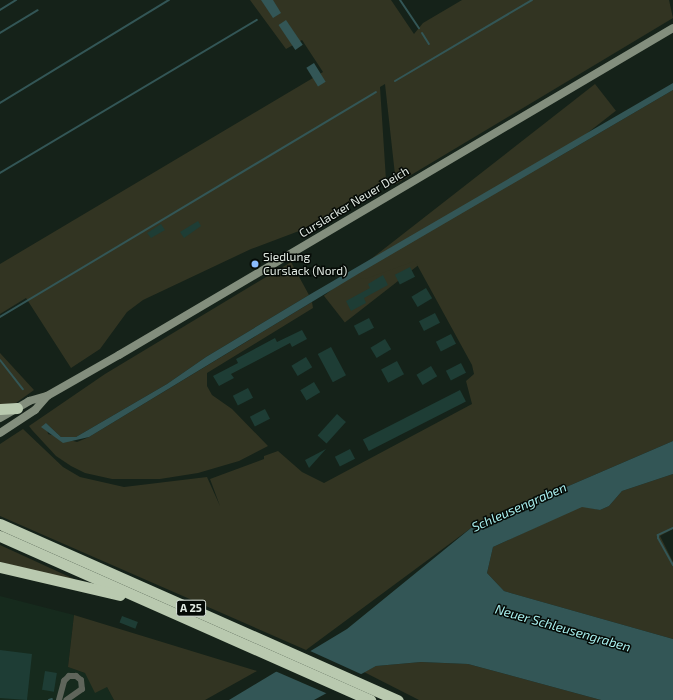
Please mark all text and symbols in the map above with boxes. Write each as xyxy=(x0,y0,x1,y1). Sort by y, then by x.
street label: Curslacker Neuer Deich xyxy=(296,163,412,241)
place label: Siedlung Curslack (Nord) xyxy=(263,250,347,278)
marker: Siedlung Curslack (Nord) xyxy=(250,259,260,269)
water label: Schleusengraben xyxy=(469,479,569,535)
road number: A 25 xyxy=(175,599,207,617)
water label: Neuer Schleusengraben xyxy=(493,601,633,655)

